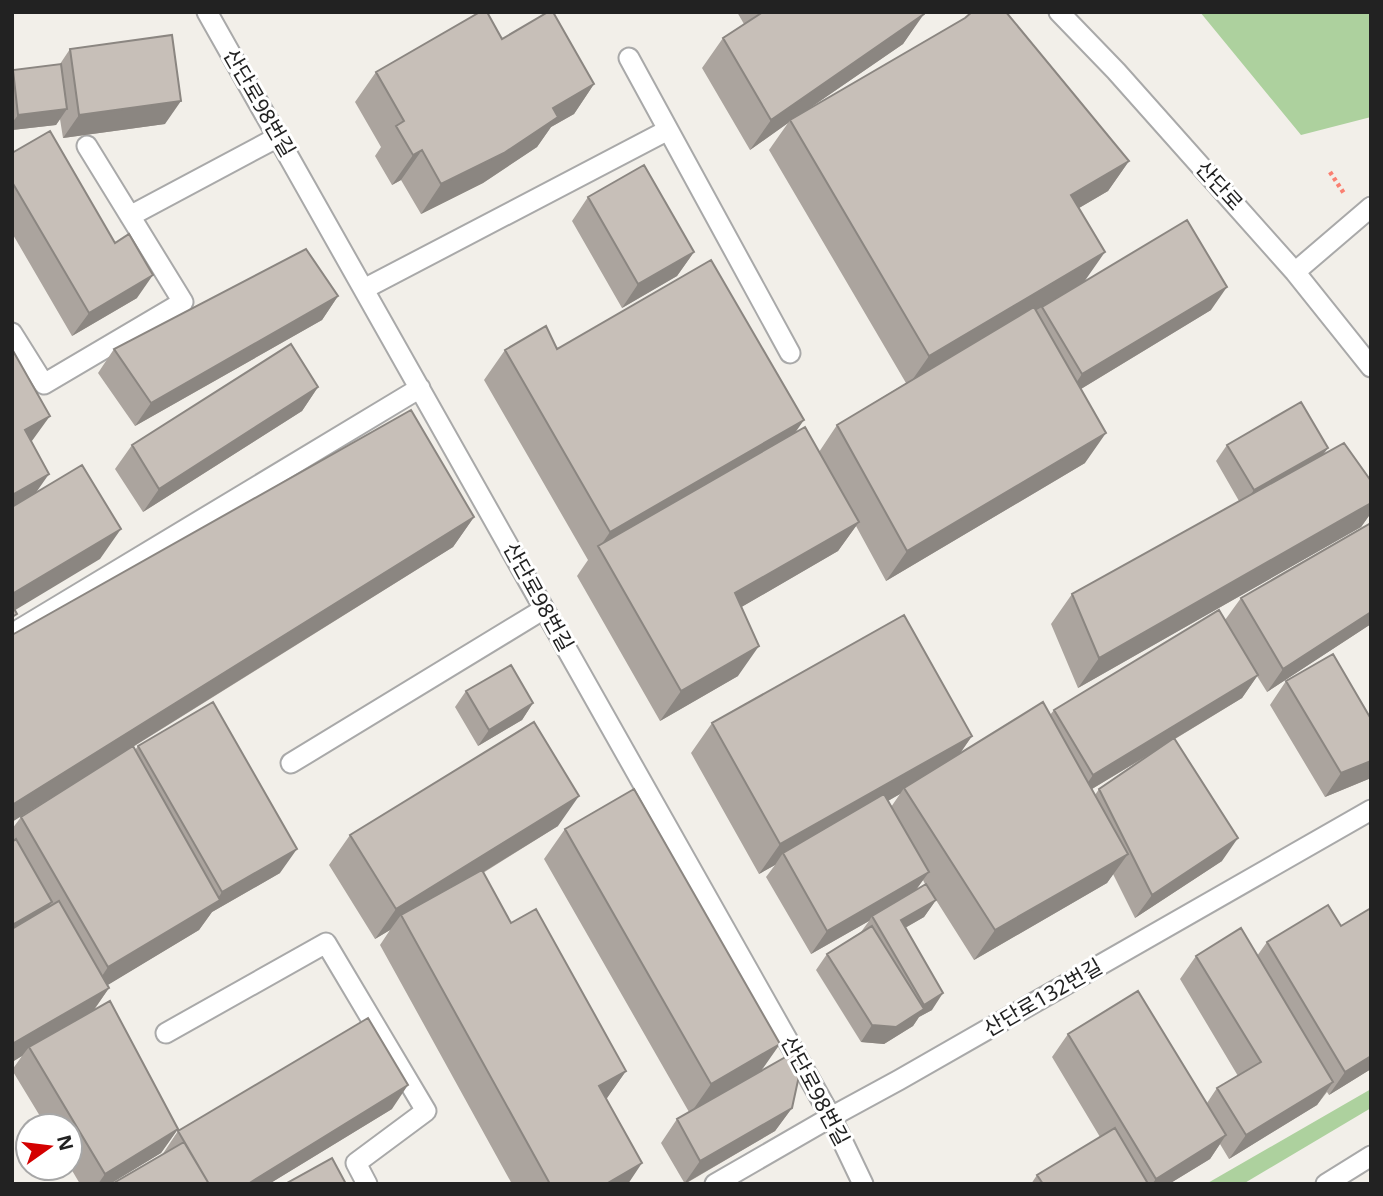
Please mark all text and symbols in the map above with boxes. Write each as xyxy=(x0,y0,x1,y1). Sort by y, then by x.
street label: 산단로98번길 xyxy=(218,43,302,162)
street label: 산단로 xyxy=(1190,154,1250,216)
street label: 산단로98번길 xyxy=(497,537,580,656)
street label: 산단로132번길 xyxy=(978,952,1107,1042)
street label: 산단로98번길 xyxy=(775,1031,857,1150)
north arrow xyxy=(14,1112,84,1182)
text: N xyxy=(51,1132,80,1154)

